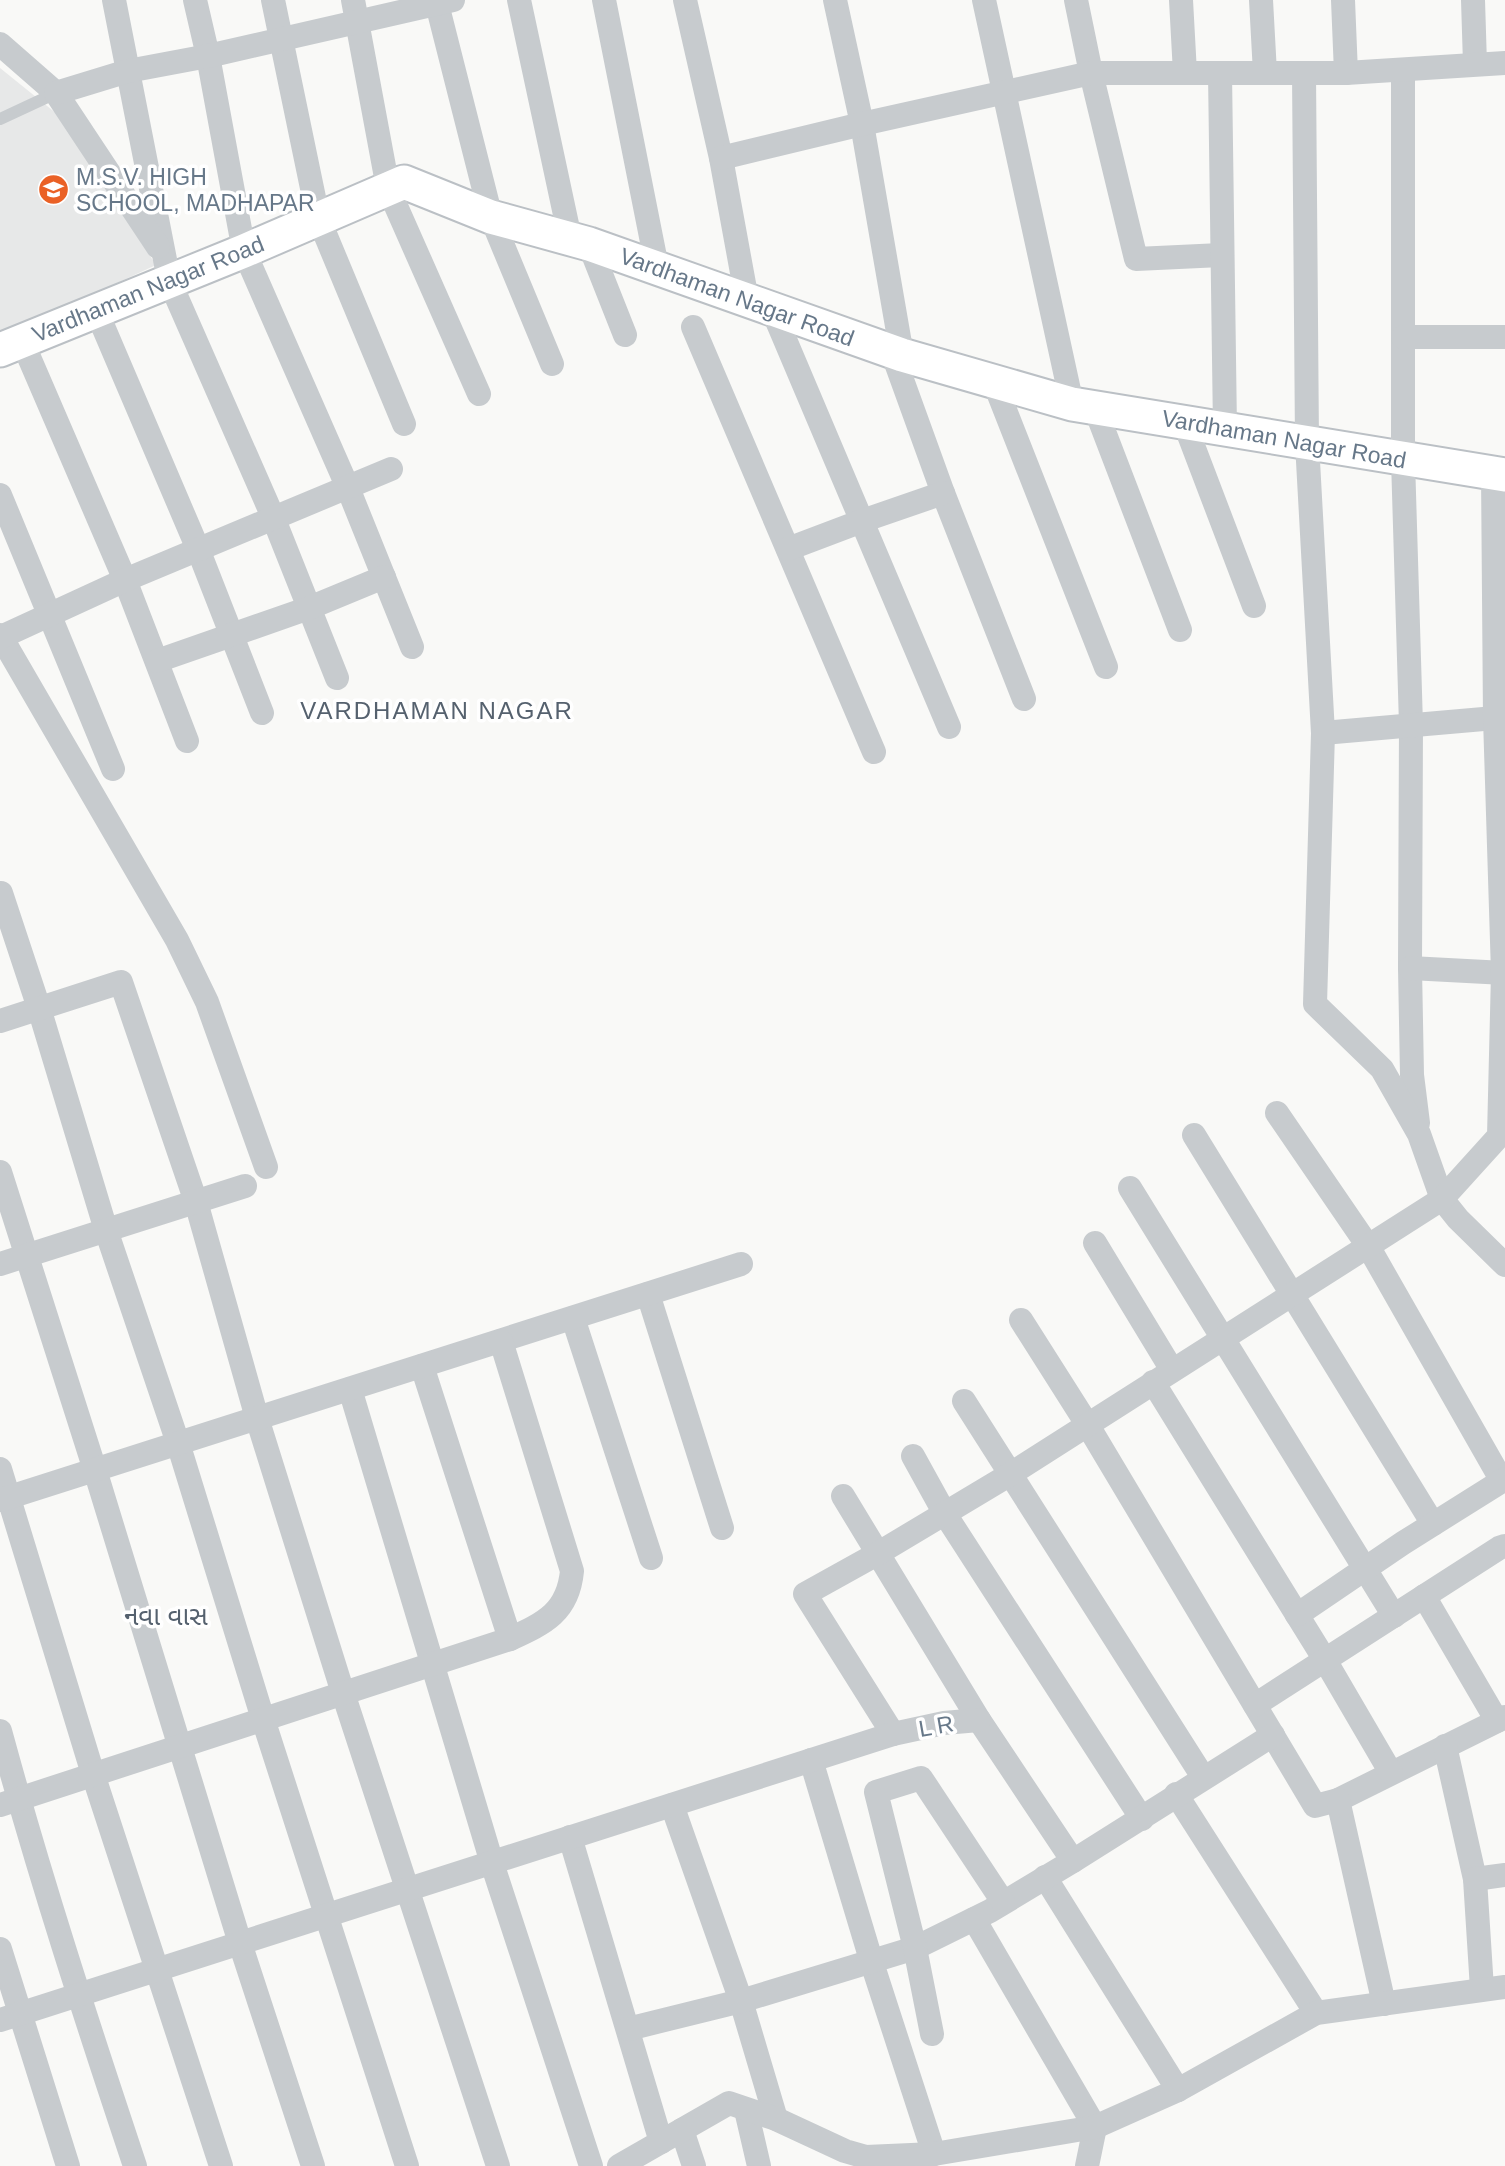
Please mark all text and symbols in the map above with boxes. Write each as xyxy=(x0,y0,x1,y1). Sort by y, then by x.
place label: M.S.V. HIGH SCHOOL, MADHAPAR xyxy=(76,164,315,216)
school or university icon: M.S.V. HIGH SCHOOL, MADHAPAR xyxy=(36,173,70,207)
street label: Vardhaman Nagar Road xyxy=(28,231,268,347)
street label: Vardhaman Nagar Road xyxy=(616,242,858,352)
street label: Vardhaman Nagar Road xyxy=(1160,405,1408,473)
district label: VARDHAMAN NAGAR xyxy=(300,697,574,724)
district label: નવા વાસ xyxy=(124,1601,208,1631)
street label: L R xyxy=(917,1710,955,1742)

